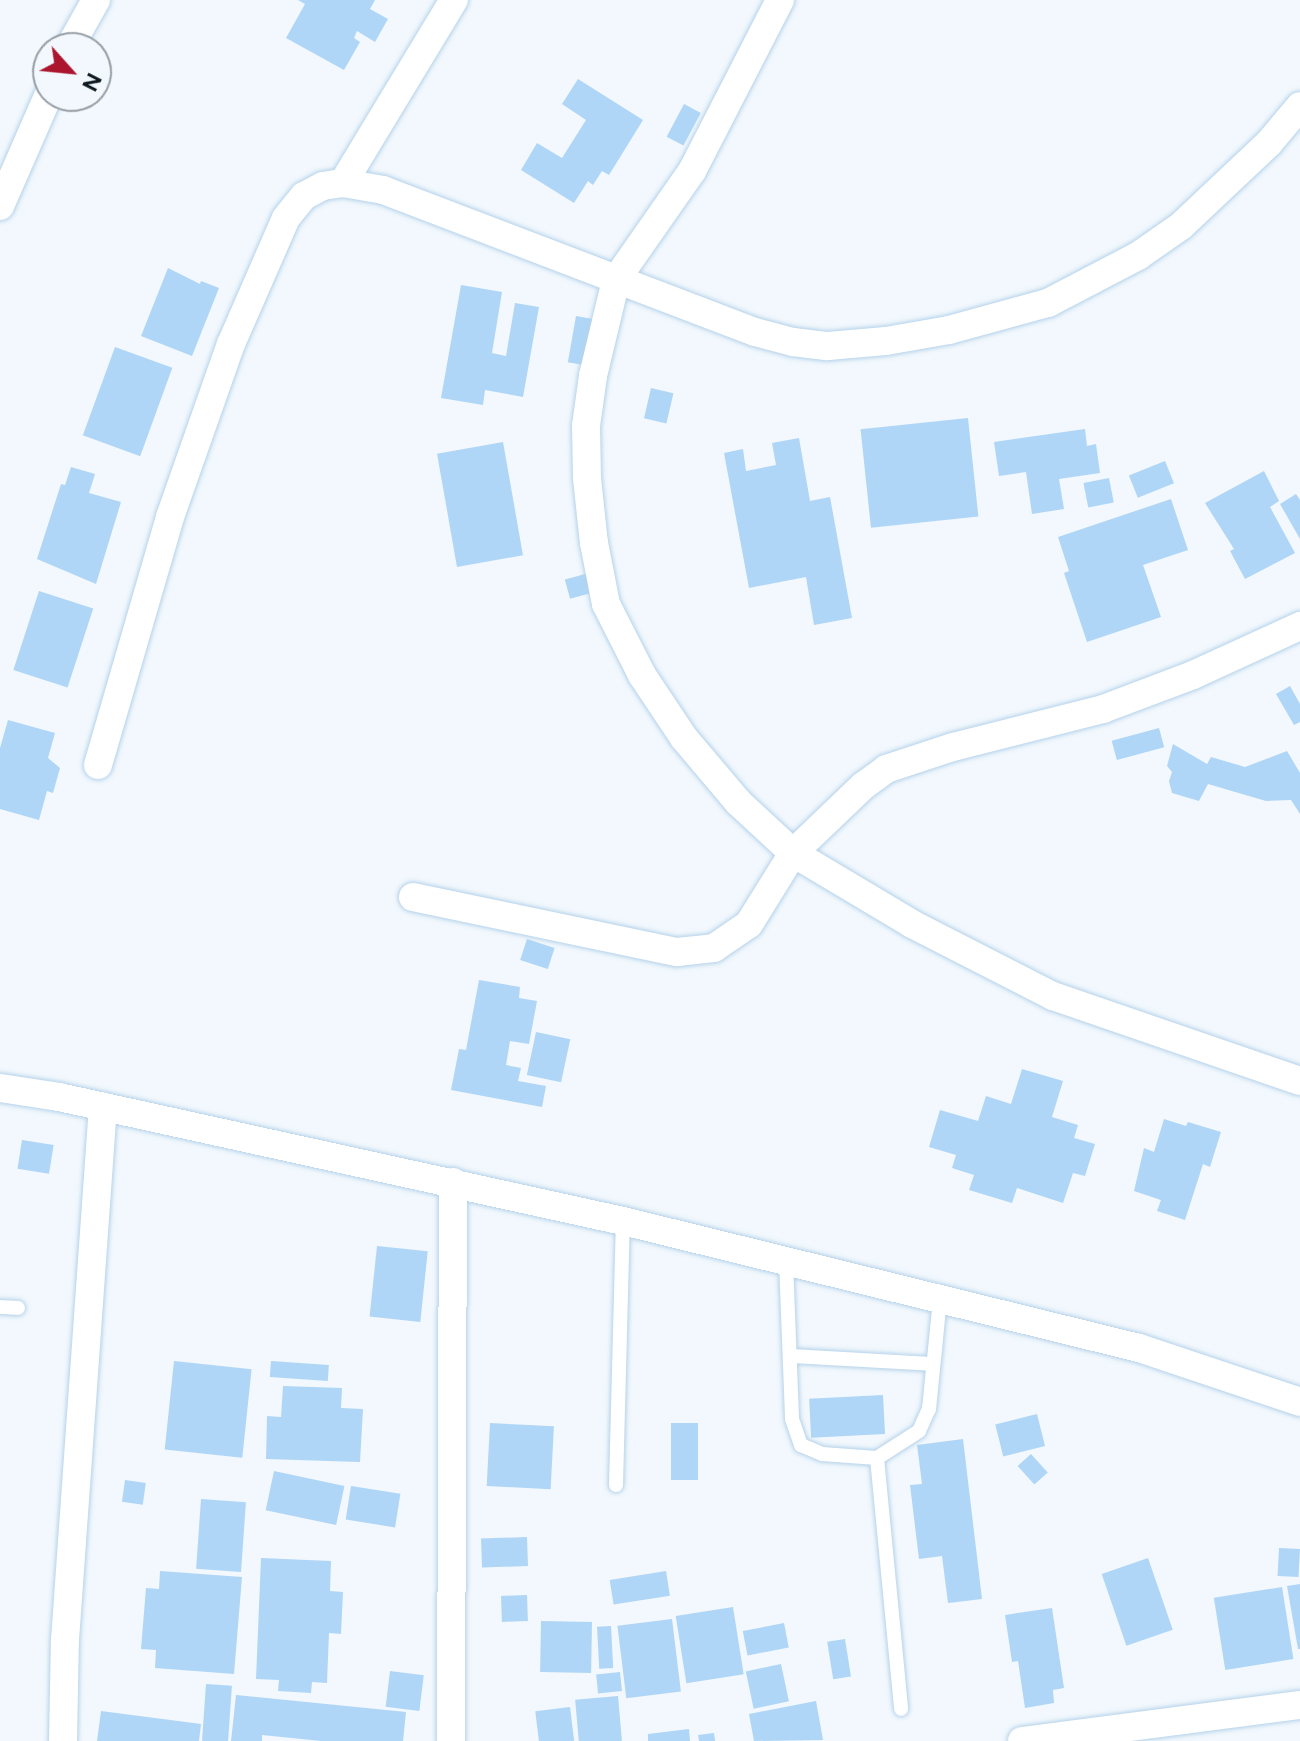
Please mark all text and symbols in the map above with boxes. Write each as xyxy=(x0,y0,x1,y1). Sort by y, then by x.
north arrow xyxy=(32,32,112,112)
text: N xyxy=(76,68,108,96)

